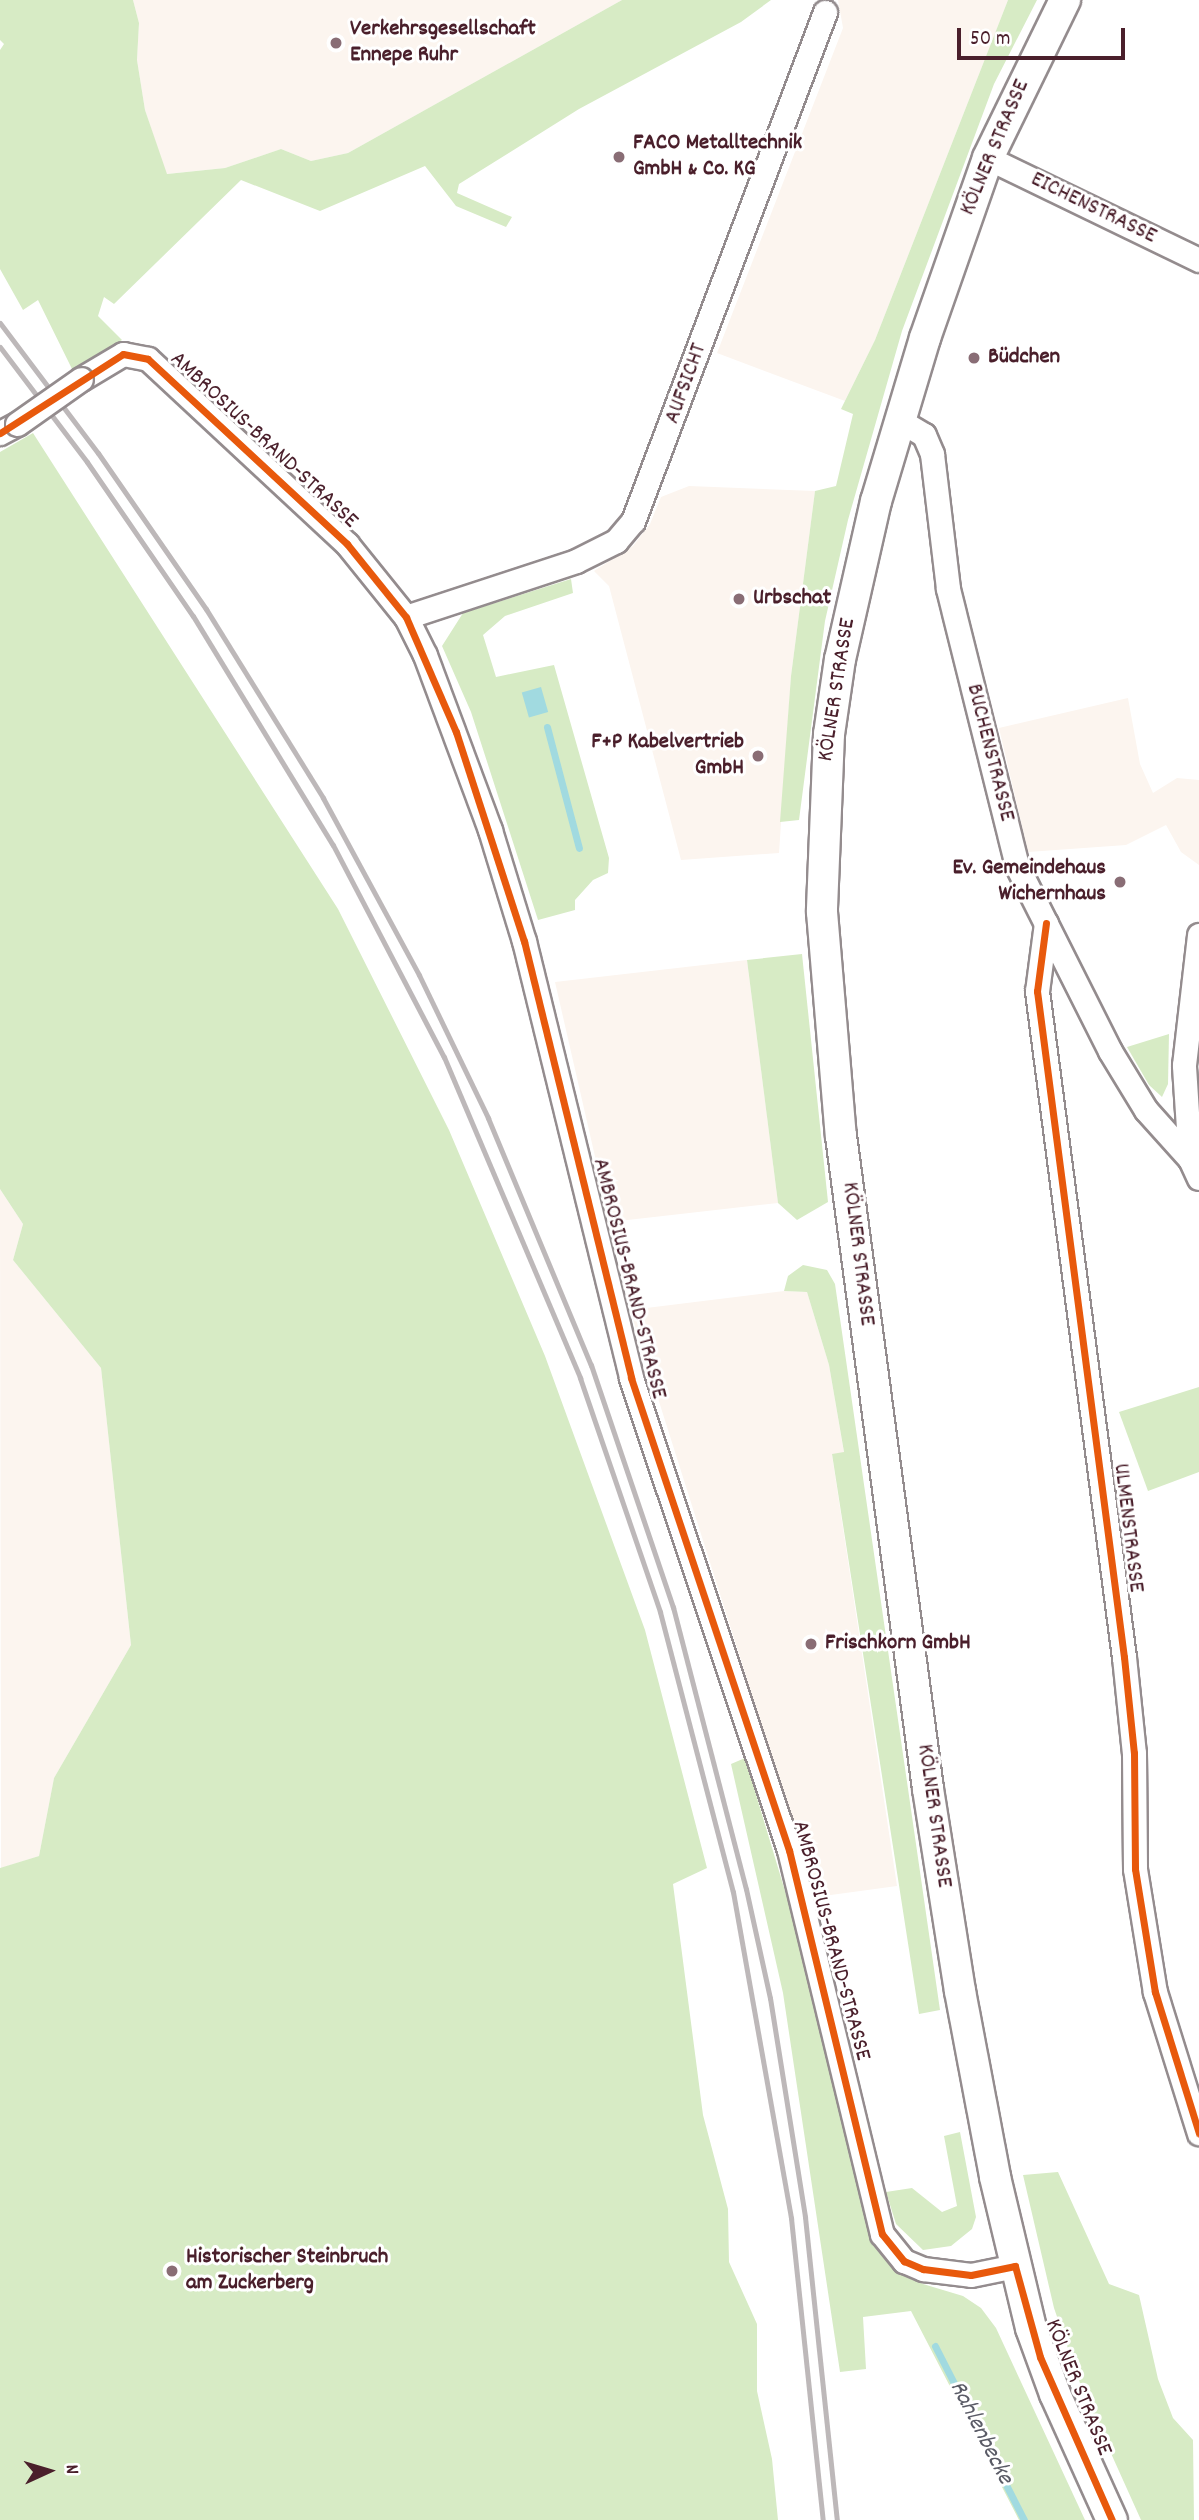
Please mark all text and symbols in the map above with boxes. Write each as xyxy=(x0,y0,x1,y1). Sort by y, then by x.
scale bar xyxy=(961,14,1129,58)
place label: Verkehrsgesellschaft Ennepe Ruhr xyxy=(350,16,536,70)
text: 50 m xyxy=(970,25,1010,55)
marker: Verkehrsgesellschaft Ennepe Ruhr xyxy=(328,35,344,51)
street label: KÖLNER STRASSE xyxy=(955,76,1037,220)
place label: FACO Metalltechnik GmbH & Co. KG xyxy=(633,130,802,184)
marker: FACO Metalltechnik GmbH & Co. KG xyxy=(611,149,627,165)
street label: EICHENSTRASSE xyxy=(1026,167,1160,251)
street label: AUFSICHT xyxy=(660,340,714,428)
place label: Büdchen xyxy=(988,344,1060,372)
street label: AMBROSIUS-BRAND-STRASSE xyxy=(163,347,363,535)
marker: Büdchen xyxy=(966,350,982,366)
place label: Urbschat xyxy=(753,585,831,613)
marker: Urbschat xyxy=(731,591,747,607)
street label: KÖLNER STRASSE xyxy=(813,616,863,764)
street label: BUCHENSTRASSE xyxy=(959,681,1019,825)
place label: F+P Kabelvertrieb GmbH xyxy=(591,729,744,783)
marker: F+P Kabelvertrieb GmbH xyxy=(750,748,766,764)
place label: Ev. Gemeindehaus Wichernhaus xyxy=(953,855,1106,909)
marker: Ev. Gemeindehaus Wichernhaus xyxy=(1112,874,1128,890)
street label: AMBROSIUS-BRAND-STRASSE xyxy=(585,1156,671,1402)
street label: KÖLNER STRASSE xyxy=(834,1181,880,1327)
street label: ULMENSTRASSE xyxy=(1105,1462,1149,1594)
place label: Frischkorn GmbH xyxy=(825,1630,971,1658)
marker: Frischkorn GmbH xyxy=(803,1636,819,1652)
street label: KÖLNER STRASSE xyxy=(909,1742,957,1890)
street label: AMBROSIUS-BRAND-STRASSE xyxy=(785,1818,875,2064)
place label: Historischer Steinbruch am Zuckerberg xyxy=(186,2244,388,2298)
marker: Historischer Steinbruch am Zuckerberg xyxy=(164,2263,180,2279)
street label: KÖLNER STRASSE xyxy=(1037,2316,1117,2460)
water label: Rahlenbecke xyxy=(942,2376,1018,2490)
north arrow xyxy=(14,2436,84,2506)
text: N xyxy=(57,2464,84,2475)

